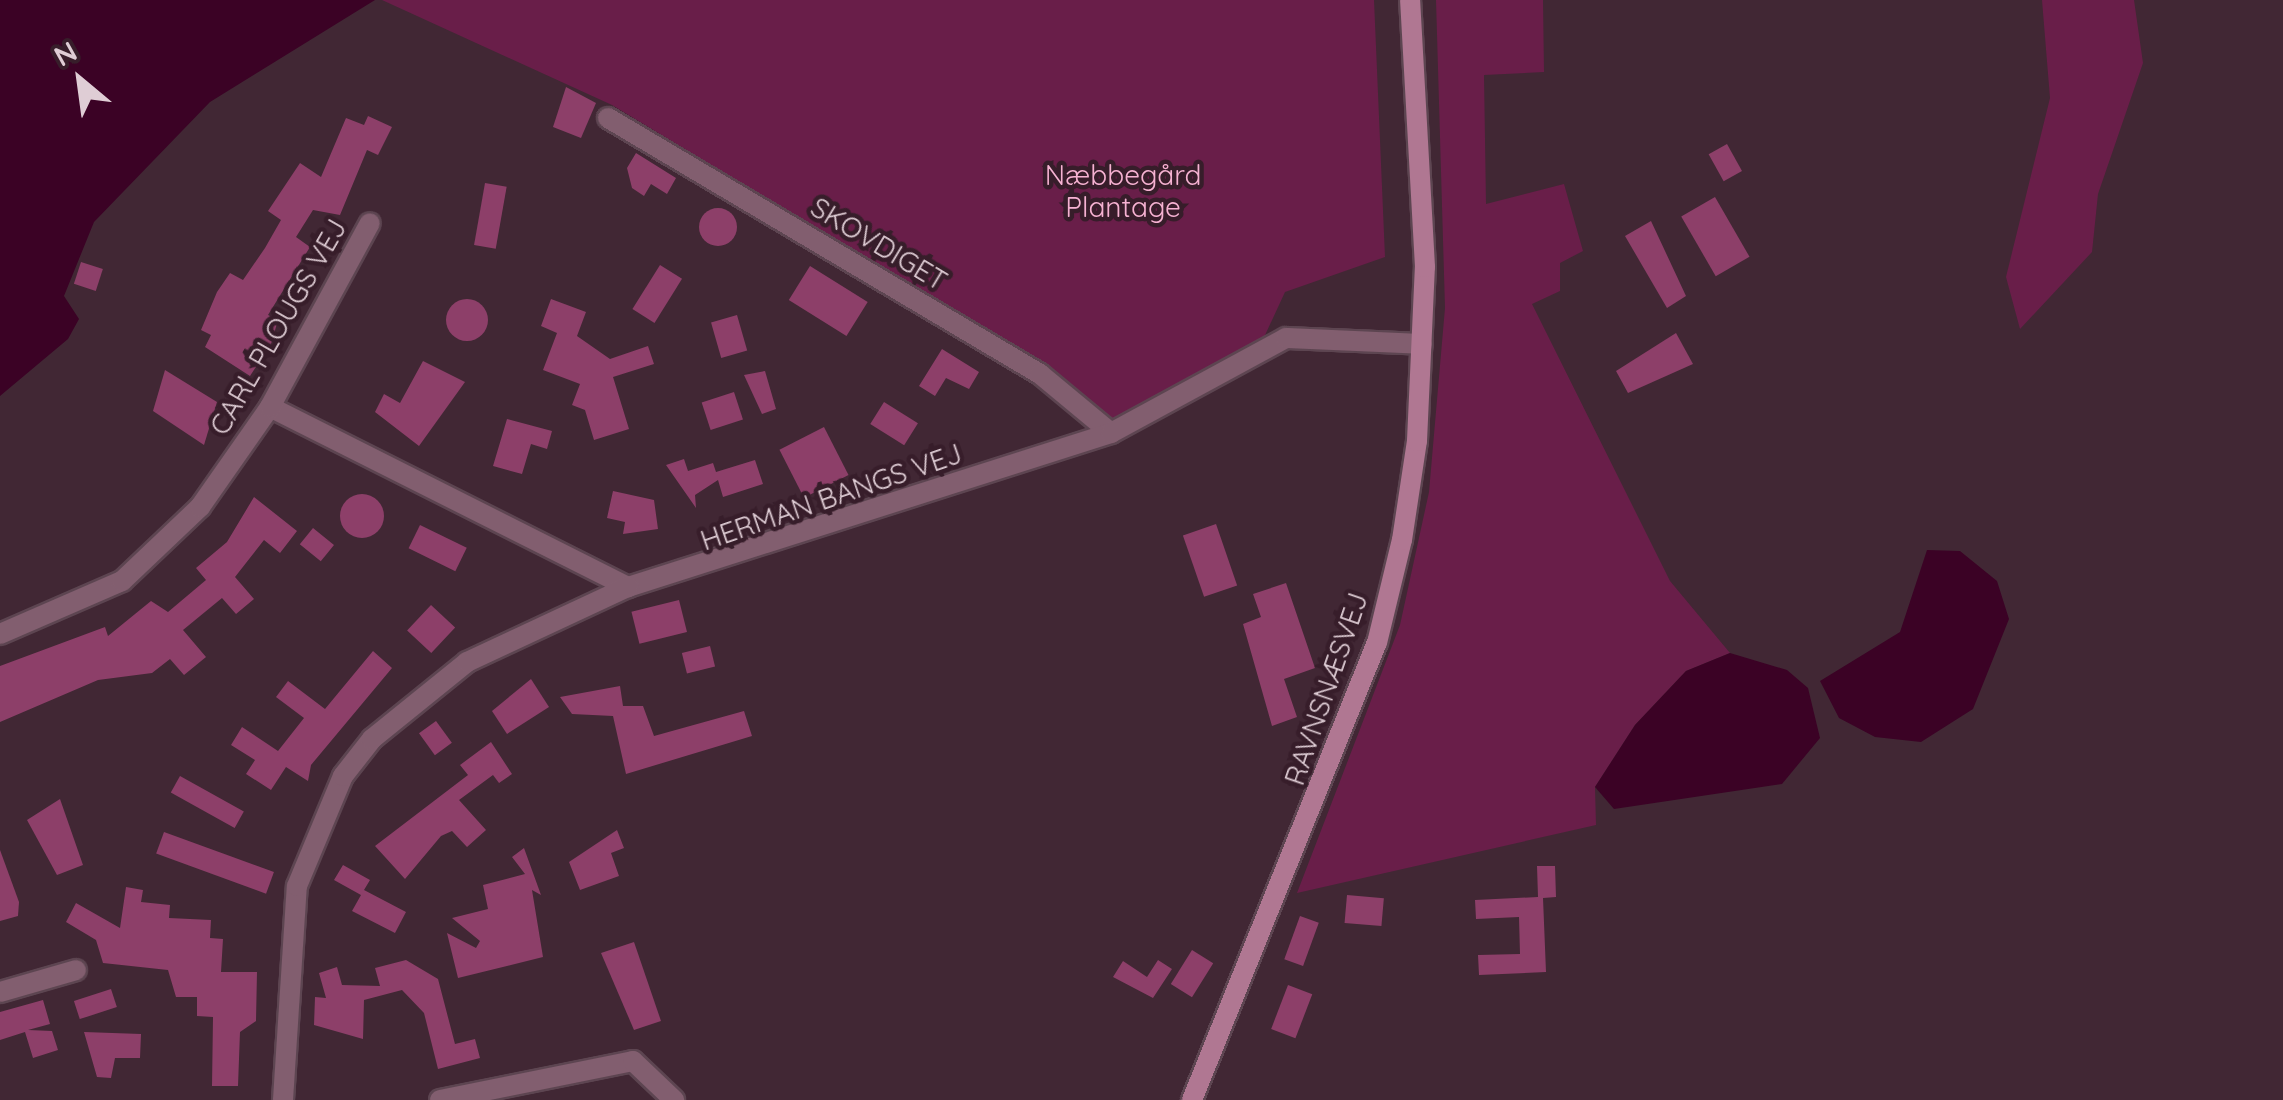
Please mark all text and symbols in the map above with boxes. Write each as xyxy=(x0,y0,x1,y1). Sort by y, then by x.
north arrow xyxy=(30,30,130,130)
text: N xyxy=(48,33,83,74)
park label: Næbbegård Plantage xyxy=(1045,158,1201,224)
street label: SKOVDIGET xyxy=(805,190,953,298)
street label: CARL PLOUGS VEJ xyxy=(203,213,353,441)
street label: HERMAN BANGS VEJ xyxy=(696,437,966,557)
street label: RAVNSNÆSVEJ xyxy=(1277,588,1375,790)

